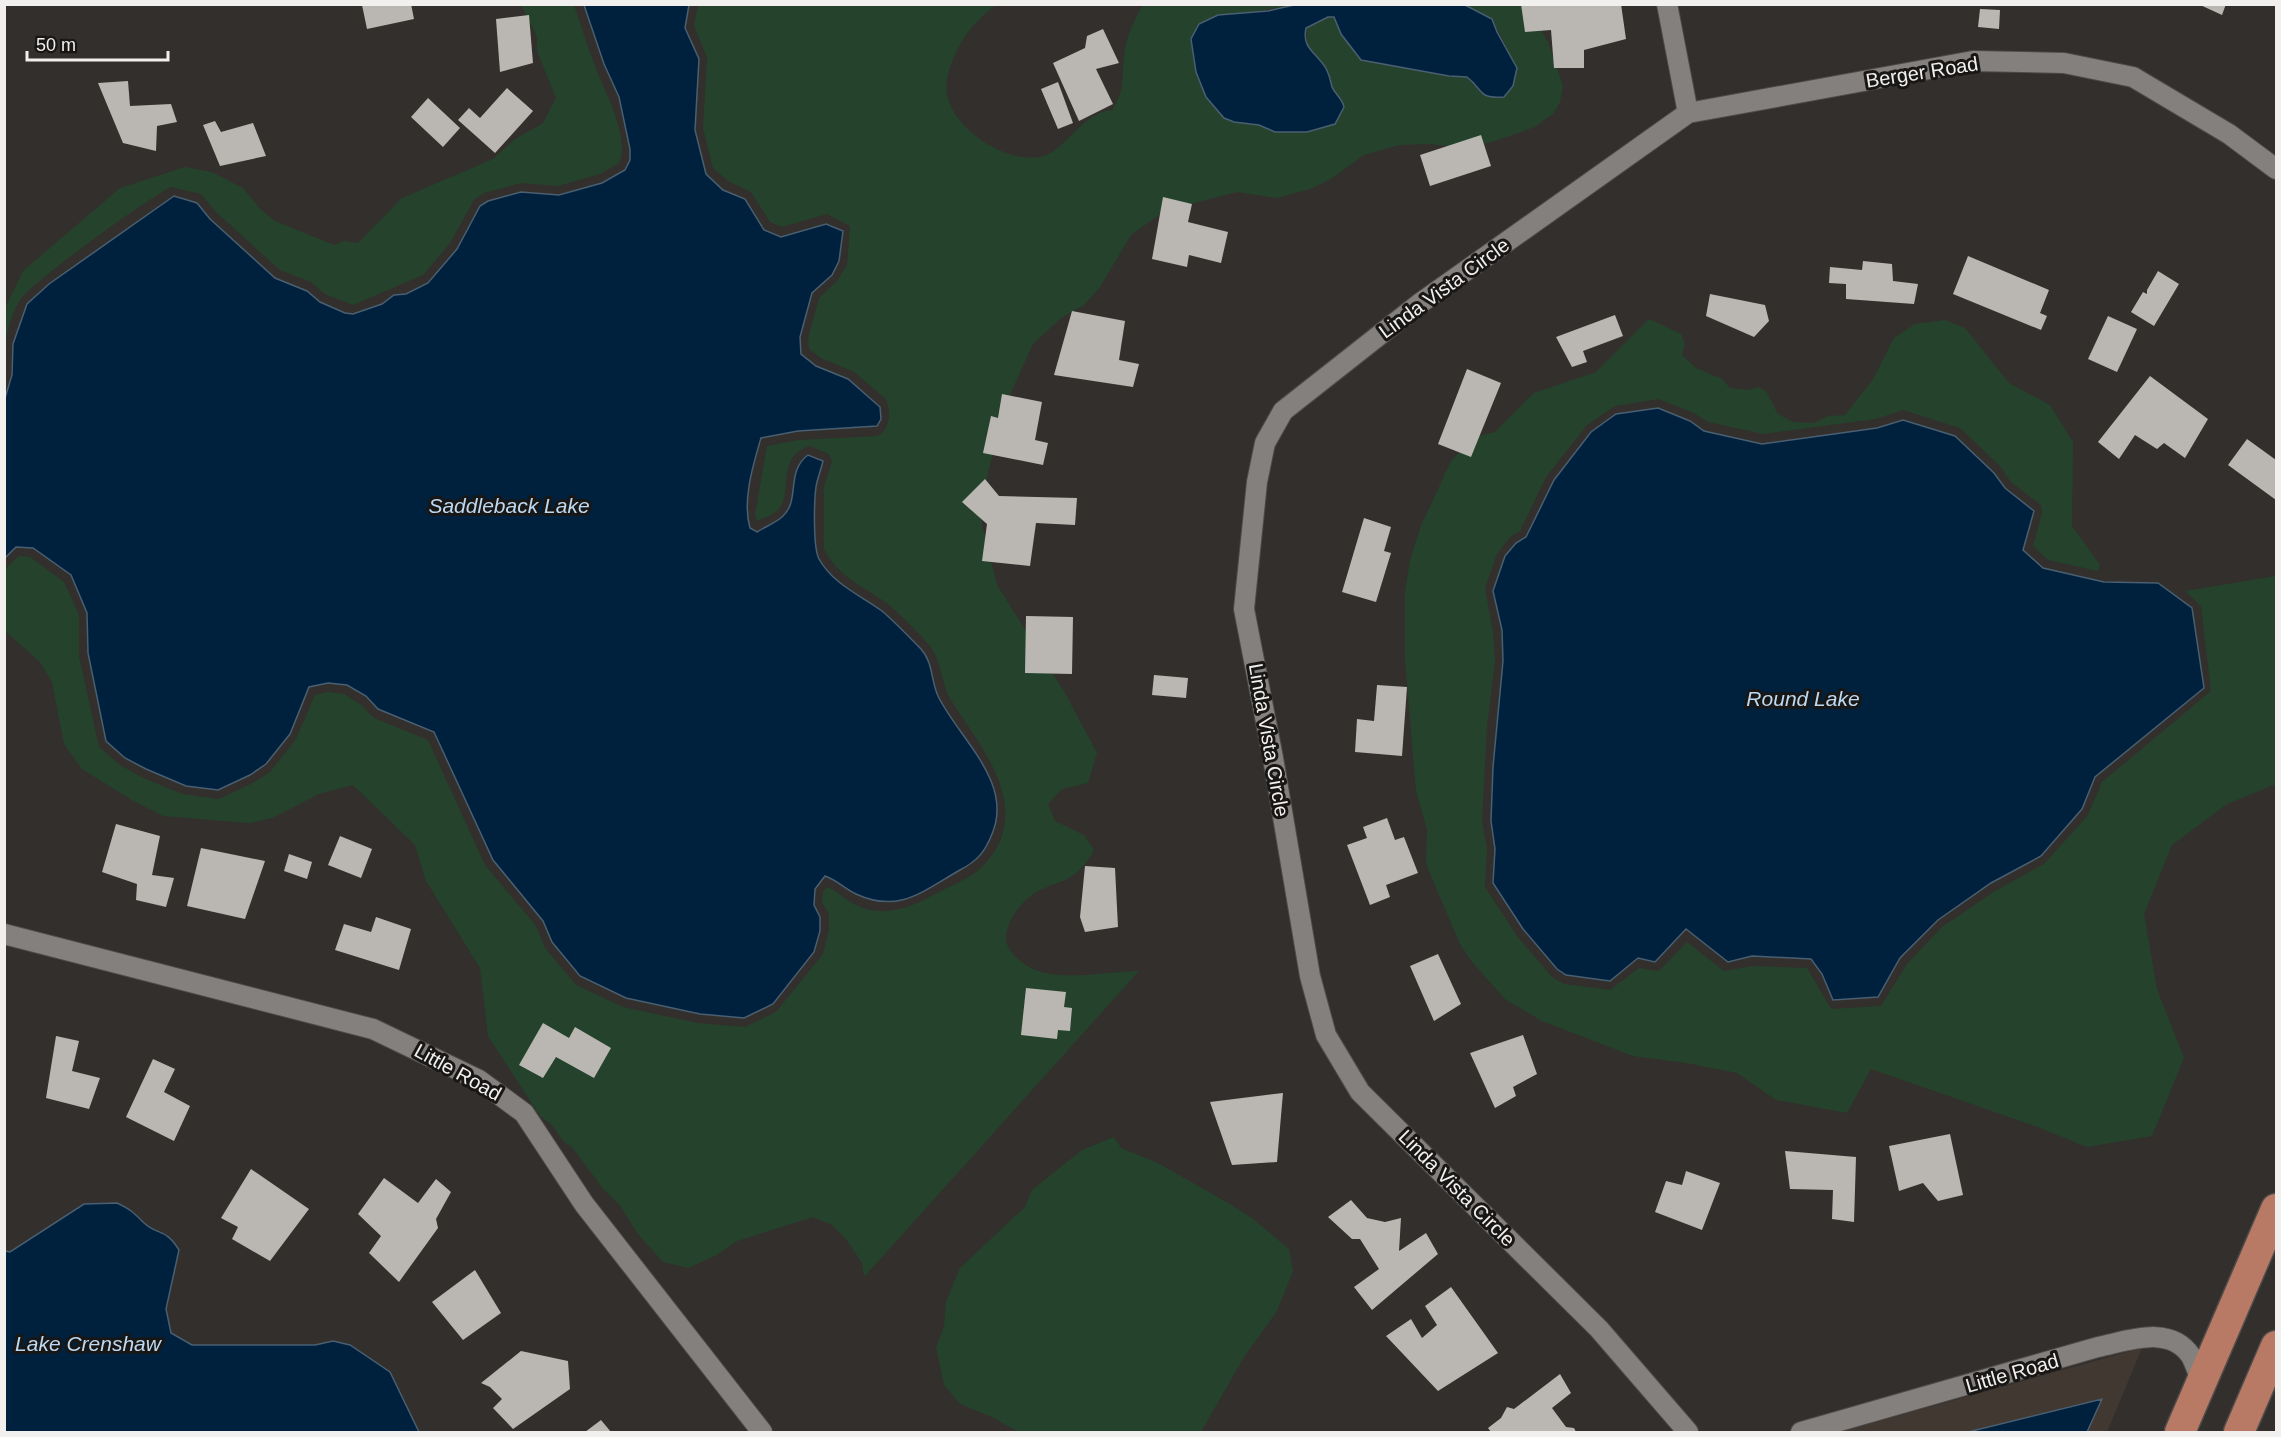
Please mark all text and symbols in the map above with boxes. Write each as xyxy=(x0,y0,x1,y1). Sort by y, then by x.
scale bar xyxy=(27,24,168,62)
text: 50 m xyxy=(36,35,76,55)
street label: Berger Road xyxy=(1864,52,1980,92)
street label: Linda Vista Circle xyxy=(1375,233,1513,343)
water label: Saddleback Lake xyxy=(428,494,590,517)
street label: Linda Vista Circle xyxy=(1245,662,1293,818)
water label: Round Lake xyxy=(1746,687,1860,710)
street label: Little Road xyxy=(411,1039,505,1105)
street label: Linda Vista Circle xyxy=(1394,1125,1520,1251)
water label: Lake Crenshaw xyxy=(15,1332,163,1355)
street label: Little Road xyxy=(1963,1349,2061,1397)

